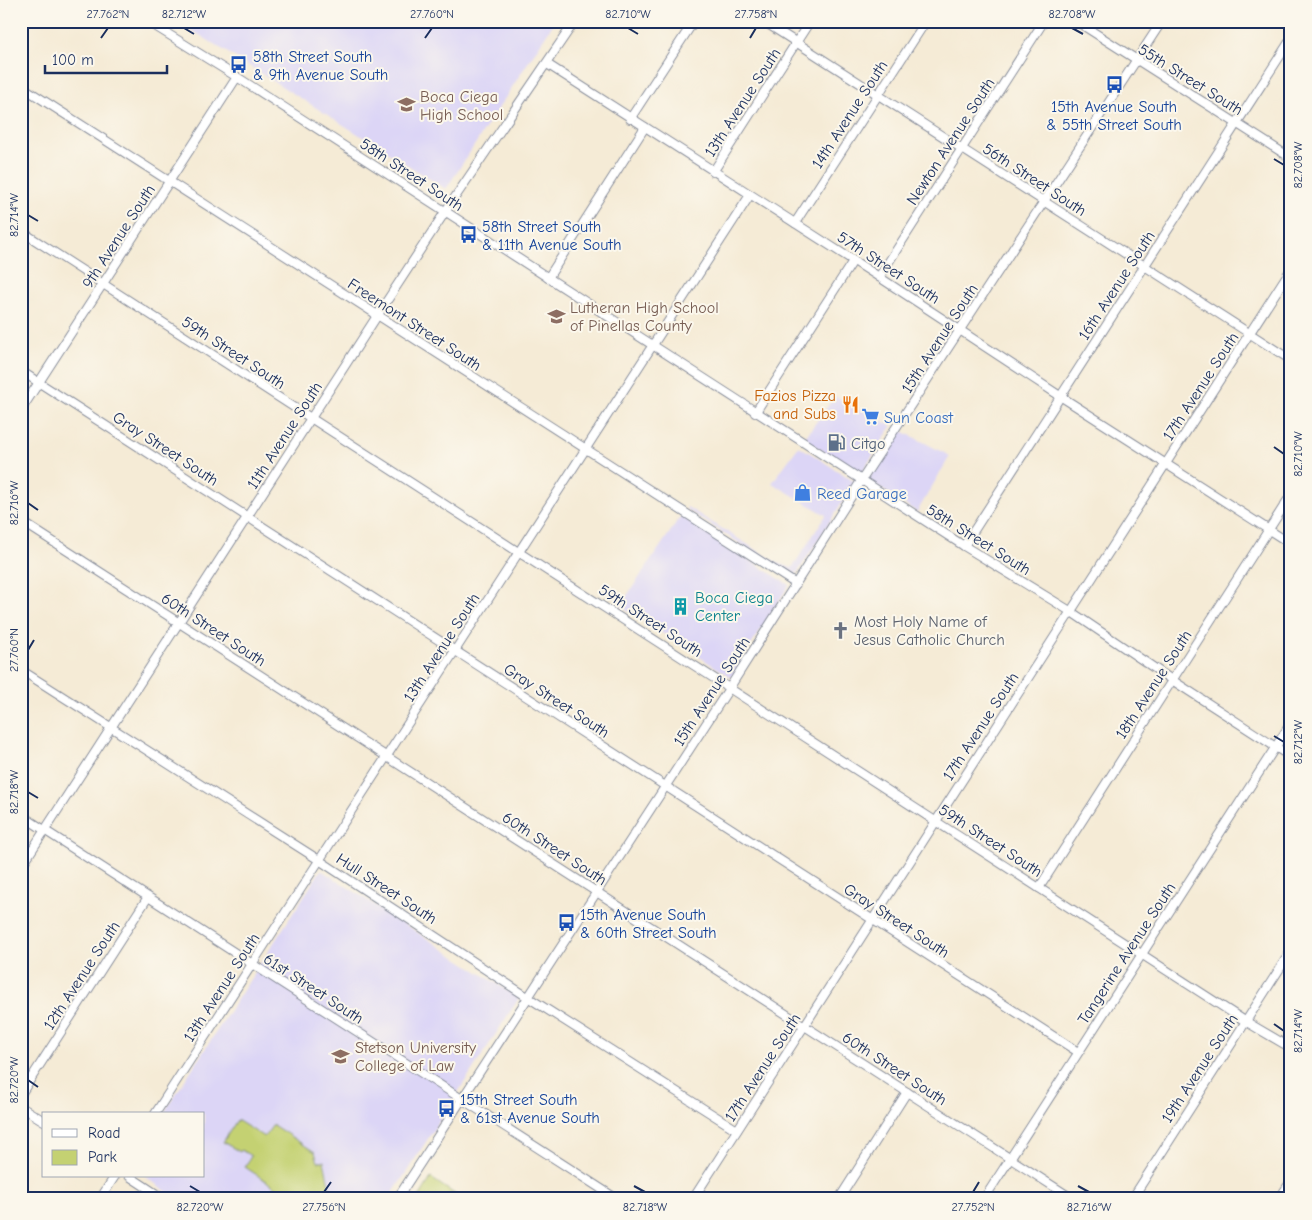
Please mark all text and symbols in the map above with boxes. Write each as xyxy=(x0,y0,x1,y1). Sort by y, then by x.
text: 27.762°N xyxy=(87,7,130,21)
text: 82.712°W xyxy=(162,7,207,21)
text: 27.760°N xyxy=(410,7,454,21)
text: 82.710°W xyxy=(605,7,651,21)
text: 27.758°N xyxy=(735,7,777,21)
text: 82.708°W xyxy=(1049,7,1096,21)
street label: 55th Street South xyxy=(1135,40,1246,119)
scale bar xyxy=(45,42,168,74)
street label: 13th Avenue South xyxy=(701,45,785,160)
place label: 58th Street South & 9th Avenue South xyxy=(253,48,388,84)
text: 100 m xyxy=(52,51,94,69)
bus stop icon: 58th Street South & 9th Avenue South xyxy=(229,55,249,75)
street label: 14th Avenue South xyxy=(808,57,891,172)
bus stop icon: 15th Avenue South & 55th Street South xyxy=(1104,74,1124,94)
street label: Newton Avenue South xyxy=(903,75,999,208)
place label: Boca Ciega High School xyxy=(420,88,503,124)
school or university icon: Boca Ciega High School xyxy=(396,95,416,115)
place label: 15th Avenue South & 55th Street South xyxy=(1046,98,1182,134)
street label: 58th Street South xyxy=(356,135,466,215)
street label: 56th Street South xyxy=(979,140,1090,220)
text: 82.708°W xyxy=(1291,141,1305,188)
street label: 9th Avenue South xyxy=(79,181,159,292)
text: 82.714°W xyxy=(7,192,21,237)
place label: 58th Street South & 11th Avenue South xyxy=(482,218,622,254)
bus stop icon: 58th Street South & 11th Avenue South xyxy=(458,225,478,245)
street label: 57th Street South xyxy=(834,228,943,308)
street label: 16th Avenue South xyxy=(1075,228,1159,343)
street label: Freemont Street South xyxy=(344,275,485,375)
street label: 15th Avenue South xyxy=(898,281,982,396)
place label: Lutheran High School of Pinellas County xyxy=(570,299,719,335)
school or university icon: Lutheran High School of Pinellas County xyxy=(546,306,566,326)
street label: 59th Street South xyxy=(178,313,289,393)
street label: 17th Avenue South xyxy=(1159,329,1242,444)
street label: 11th Avenue South xyxy=(244,379,326,492)
place label: Fazios Pizza and Subs xyxy=(754,387,836,423)
restaurant icon: Fazios Pizza and Subs xyxy=(840,394,860,414)
supermarket icon: Sun Coast xyxy=(860,407,880,427)
street label: Gray Street South xyxy=(109,408,222,490)
place label: Sun Coast xyxy=(884,409,953,427)
text: 82.710°W xyxy=(1291,431,1305,477)
fuel station icon: Citgo xyxy=(827,433,847,453)
place label: Citgo xyxy=(851,435,886,453)
text: 82.716°W xyxy=(7,480,21,525)
shop icon: Reed Garage xyxy=(793,483,813,503)
place label: Reed Garage xyxy=(817,485,907,503)
street label: 58th Street South xyxy=(923,501,1034,579)
street label: 59th Street South xyxy=(595,581,706,661)
street label: 60th Street South xyxy=(158,589,269,670)
place label: Boca Ciega Center xyxy=(695,589,773,625)
street label: 13th Avenue South xyxy=(400,590,484,705)
building icon: Boca Ciega Center xyxy=(671,596,691,616)
place label: Most Holy Name of Jesus Catholic Church xyxy=(854,613,1005,649)
church icon: Most Holy Name of Jesus Catholic Church xyxy=(830,620,850,640)
street label: 18th Avenue South xyxy=(1112,627,1196,742)
text: 27.760°N xyxy=(7,628,21,672)
street label: 15th Avenue South xyxy=(670,634,754,749)
street label: Gray Street South xyxy=(500,660,613,742)
street label: 17th Avenue South xyxy=(939,669,1022,784)
text: 82.712°W xyxy=(1291,719,1305,764)
text: 82.718°W xyxy=(7,769,21,814)
street label: 59th Street South xyxy=(935,801,1046,881)
street label: 60th Street South xyxy=(499,808,610,889)
street label: Hull Street South xyxy=(333,850,440,928)
street label: Tangerine Avenue South xyxy=(1074,879,1179,1028)
street label: Gray Street South xyxy=(840,880,953,962)
place label: 15th Avenue South & 60th Street South xyxy=(580,906,717,942)
bus stop icon: 15th Avenue South & 60th Street South xyxy=(556,913,576,933)
street label: 12th Avenue South xyxy=(40,918,124,1033)
street label: 13th Avenue South xyxy=(180,930,264,1045)
street label: 61st Street South xyxy=(260,950,367,1028)
text: 82.714°W xyxy=(1291,1008,1305,1053)
street label: 17th Avenue South xyxy=(721,1010,804,1125)
street label: 19th Avenue South xyxy=(1158,1011,1242,1126)
street label: 60th Street South xyxy=(839,1028,950,1109)
place label: Stetson University College of Law xyxy=(355,1039,477,1075)
school or university icon: Stetson University College of Law xyxy=(331,1046,351,1066)
text: 82.720°W xyxy=(7,1056,21,1103)
place label: 15th Street South & 61st Avenue South xyxy=(460,1091,600,1127)
bus stop icon: 15th Street South & 61st Avenue South xyxy=(436,1098,456,1118)
legend xyxy=(42,1112,205,1178)
text: Road xyxy=(88,1124,120,1142)
text: Park xyxy=(88,1148,117,1166)
text: 82.720°W xyxy=(177,1200,224,1214)
text: 27.756°N xyxy=(302,1200,346,1214)
text: 82.718°W xyxy=(623,1200,668,1214)
text: 27.752°N xyxy=(951,1200,995,1214)
text: 82.716°W xyxy=(1067,1200,1112,1214)

